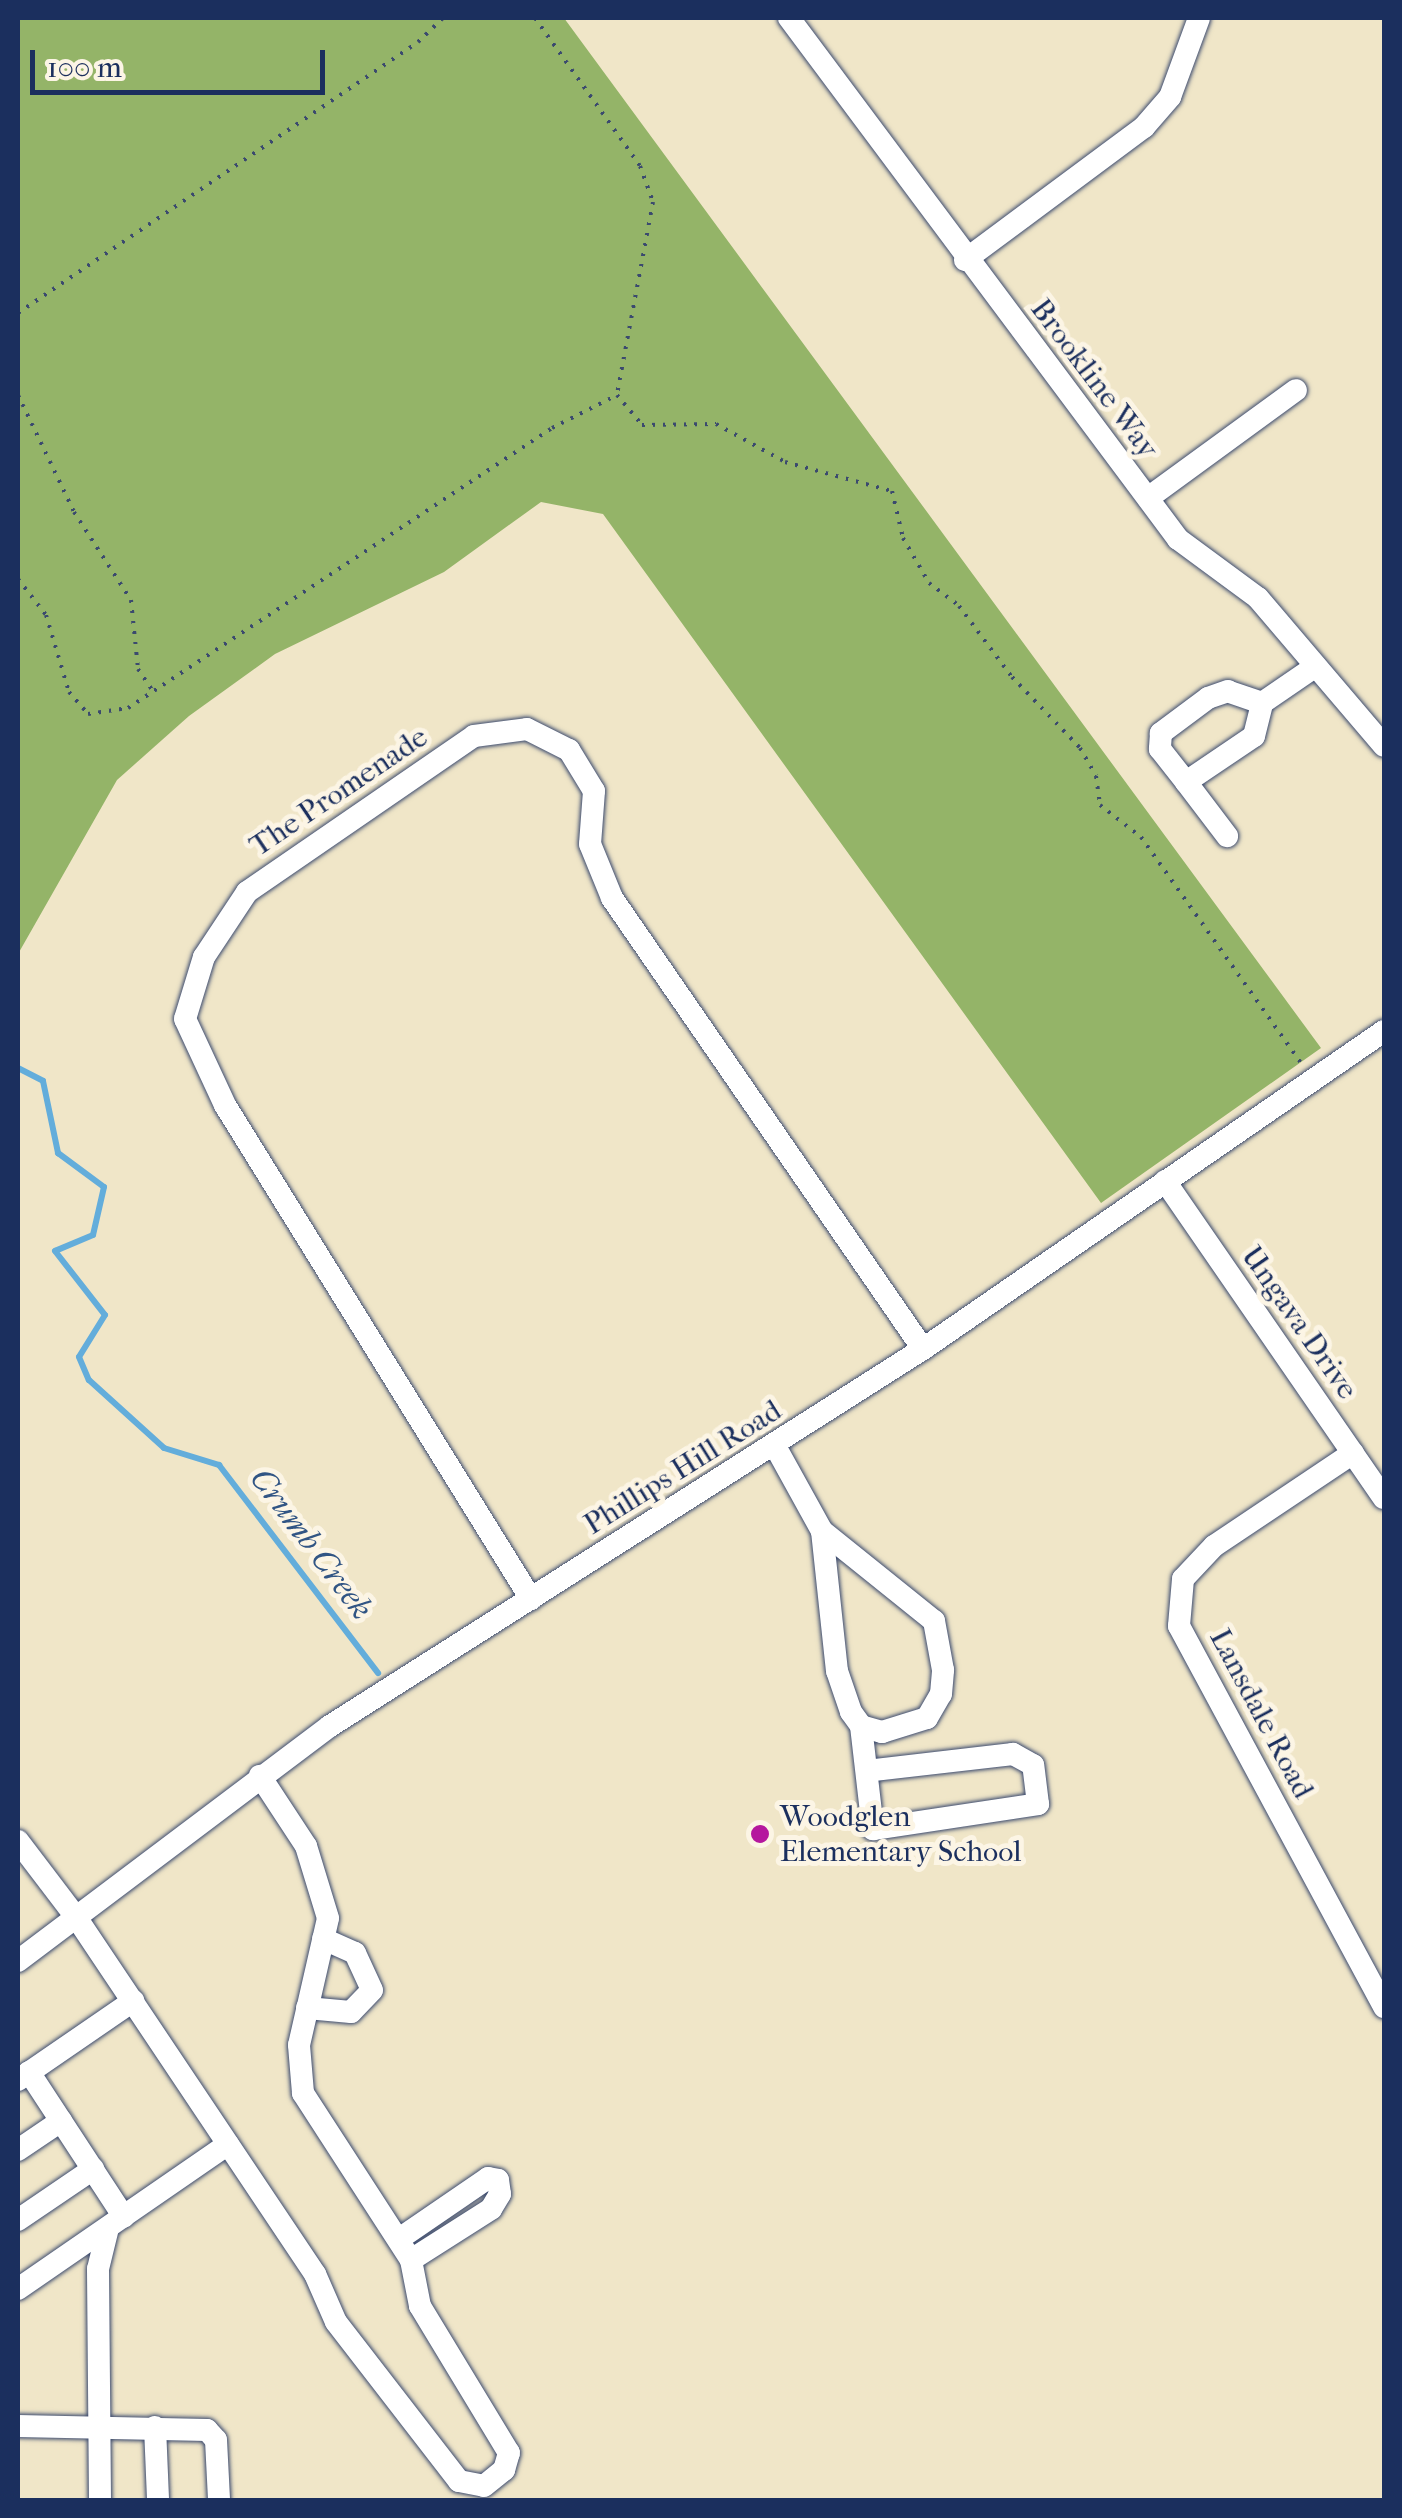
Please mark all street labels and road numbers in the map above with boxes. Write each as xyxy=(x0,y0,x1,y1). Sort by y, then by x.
street label: Brookline Way xyxy=(1022,292,1166,466)
street label: The Promenade xyxy=(243,719,435,865)
street label: Ungava Drive xyxy=(1233,1240,1365,1406)
street label: Phillips Hill Road xyxy=(578,1393,788,1543)
street label: Lansdale Road xyxy=(1201,1623,1321,1805)

